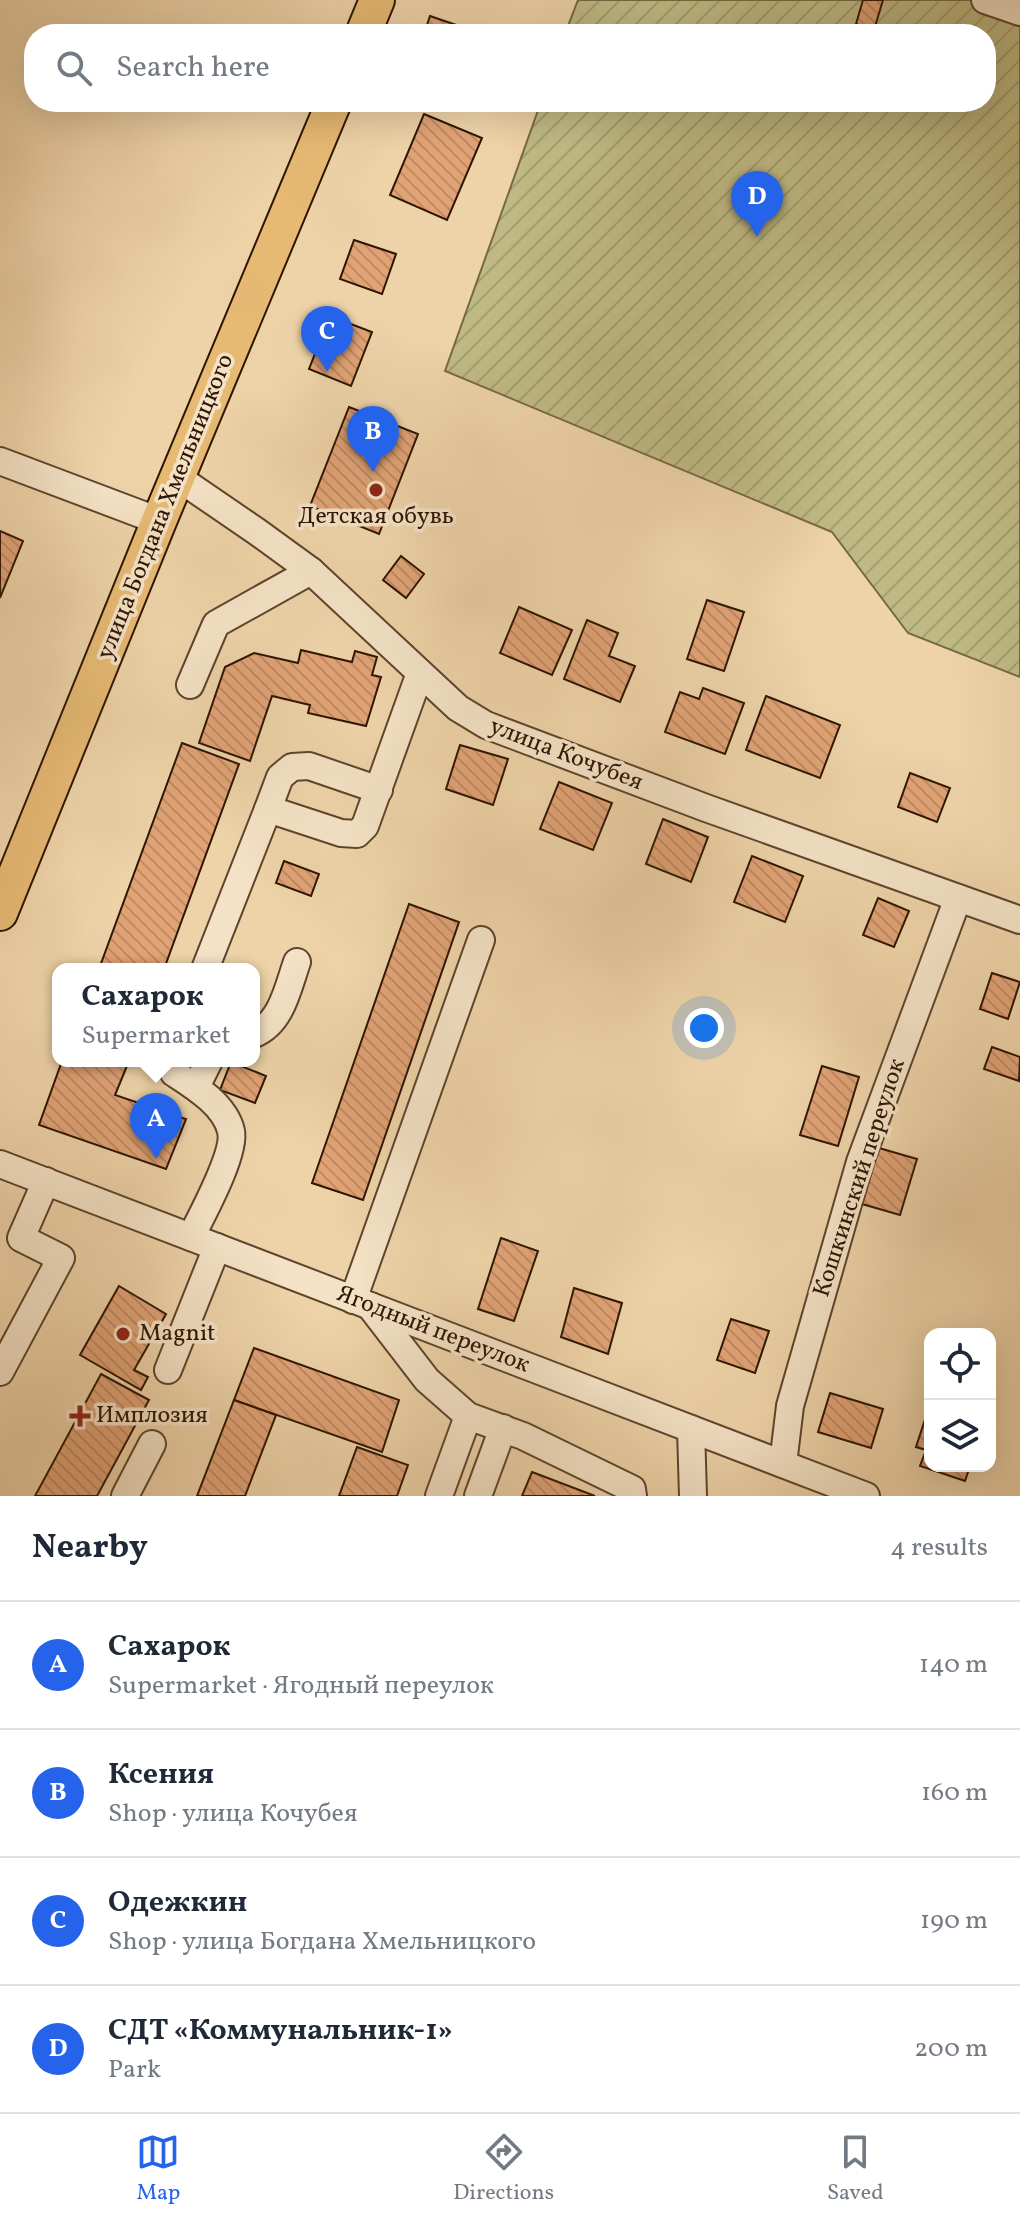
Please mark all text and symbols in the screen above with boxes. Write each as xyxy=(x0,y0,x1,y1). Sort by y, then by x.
search box xyxy=(24,24,996,112)
icon: search xyxy=(52,46,96,90)
text: Search here xyxy=(116,47,270,89)
pin: D xyxy=(731,171,783,237)
pin: C xyxy=(301,306,353,372)
street label: улица Богдана Хмельницкого xyxy=(89,349,243,665)
pin: B xyxy=(347,406,399,472)
marker: Детская обувь xyxy=(367,481,385,499)
place label: Детская обувь xyxy=(298,500,454,534)
street label: улица Кочубея xyxy=(484,710,648,800)
popup xyxy=(52,963,260,1067)
text: Сахарок xyxy=(81,976,204,1018)
your location xyxy=(684,1008,724,1048)
text: Supermarket xyxy=(81,1018,231,1054)
street label: Кошкинский переулок xyxy=(805,1054,915,1302)
pin: A xyxy=(130,1093,182,1159)
street label: Ягодный переулок xyxy=(332,1278,535,1383)
place label: Magnit xyxy=(139,1317,216,1351)
marker: Magnit xyxy=(114,1325,132,1343)
map controls xyxy=(924,1328,996,1472)
button: locate xyxy=(924,1328,996,1400)
place label: Имплозия xyxy=(96,1399,208,1433)
button: layers xyxy=(924,1400,996,1472)
marker: Имплозия xyxy=(71,1407,89,1425)
text: Nearby xyxy=(32,1525,148,1572)
text: 4 results xyxy=(890,1530,988,1566)
text: Сахарок xyxy=(108,1626,230,1668)
text: A xyxy=(49,1647,67,1683)
text: 140 m xyxy=(919,1647,988,1683)
text: Supermarket · Ягодный переулок xyxy=(108,1668,494,1704)
text: Ксения xyxy=(108,1754,214,1796)
text: B xyxy=(49,1775,67,1811)
text: 160 m xyxy=(921,1775,988,1811)
text: Shop · улица Кочубея xyxy=(108,1796,357,1832)
text: Одежкин xyxy=(108,1882,247,1924)
text: C xyxy=(50,1903,66,1939)
text: 190 m xyxy=(920,1903,988,1939)
text: Shop · улица Богдана Хмельницкого xyxy=(108,1924,536,1960)
text: СДТ «Коммунальник-1» xyxy=(108,2010,453,2052)
text: D xyxy=(48,2031,68,2067)
text: 200 m xyxy=(914,2031,988,2067)
text: Park xyxy=(108,2052,161,2088)
tab: Map xyxy=(136,2130,180,2209)
tab: Directions xyxy=(453,2130,554,2209)
tab: Saved xyxy=(827,2130,884,2209)

